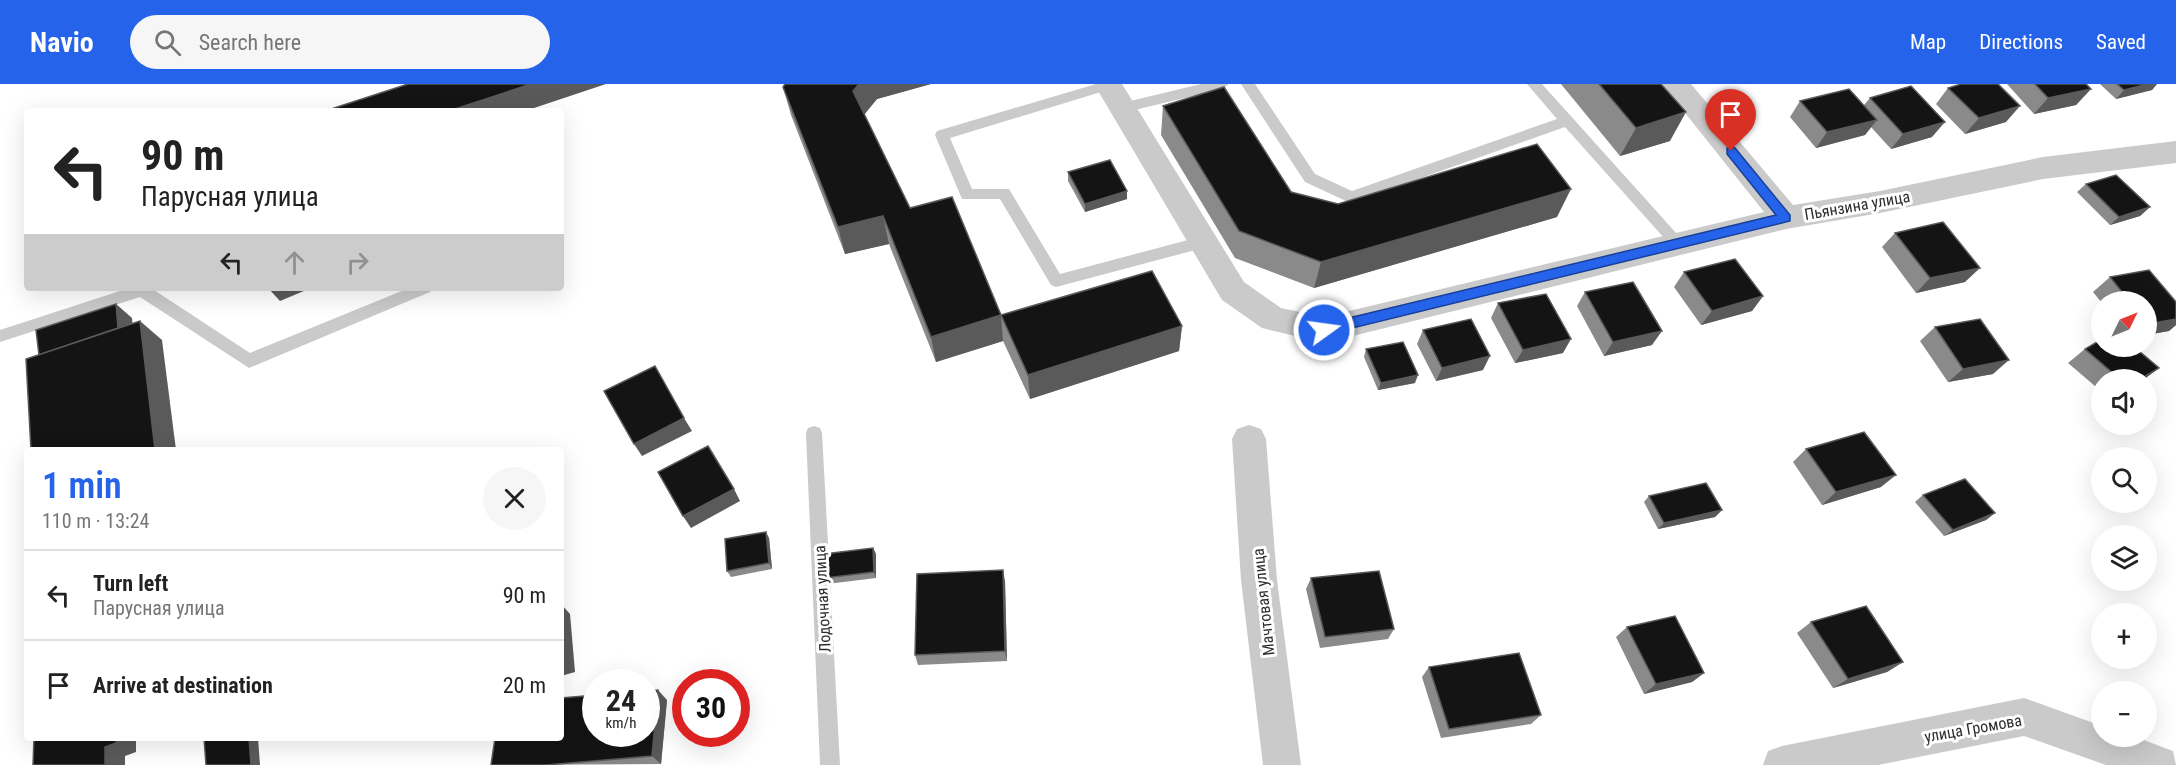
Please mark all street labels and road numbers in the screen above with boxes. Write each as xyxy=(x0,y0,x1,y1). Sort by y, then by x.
street label: Пьянзина улица xyxy=(1803,187,1911,224)
street label: Лодочная улица xyxy=(810,545,835,653)
street label: Мачтовая улица xyxy=(1248,547,1279,657)
street label: улица Громова xyxy=(1923,711,2023,746)

